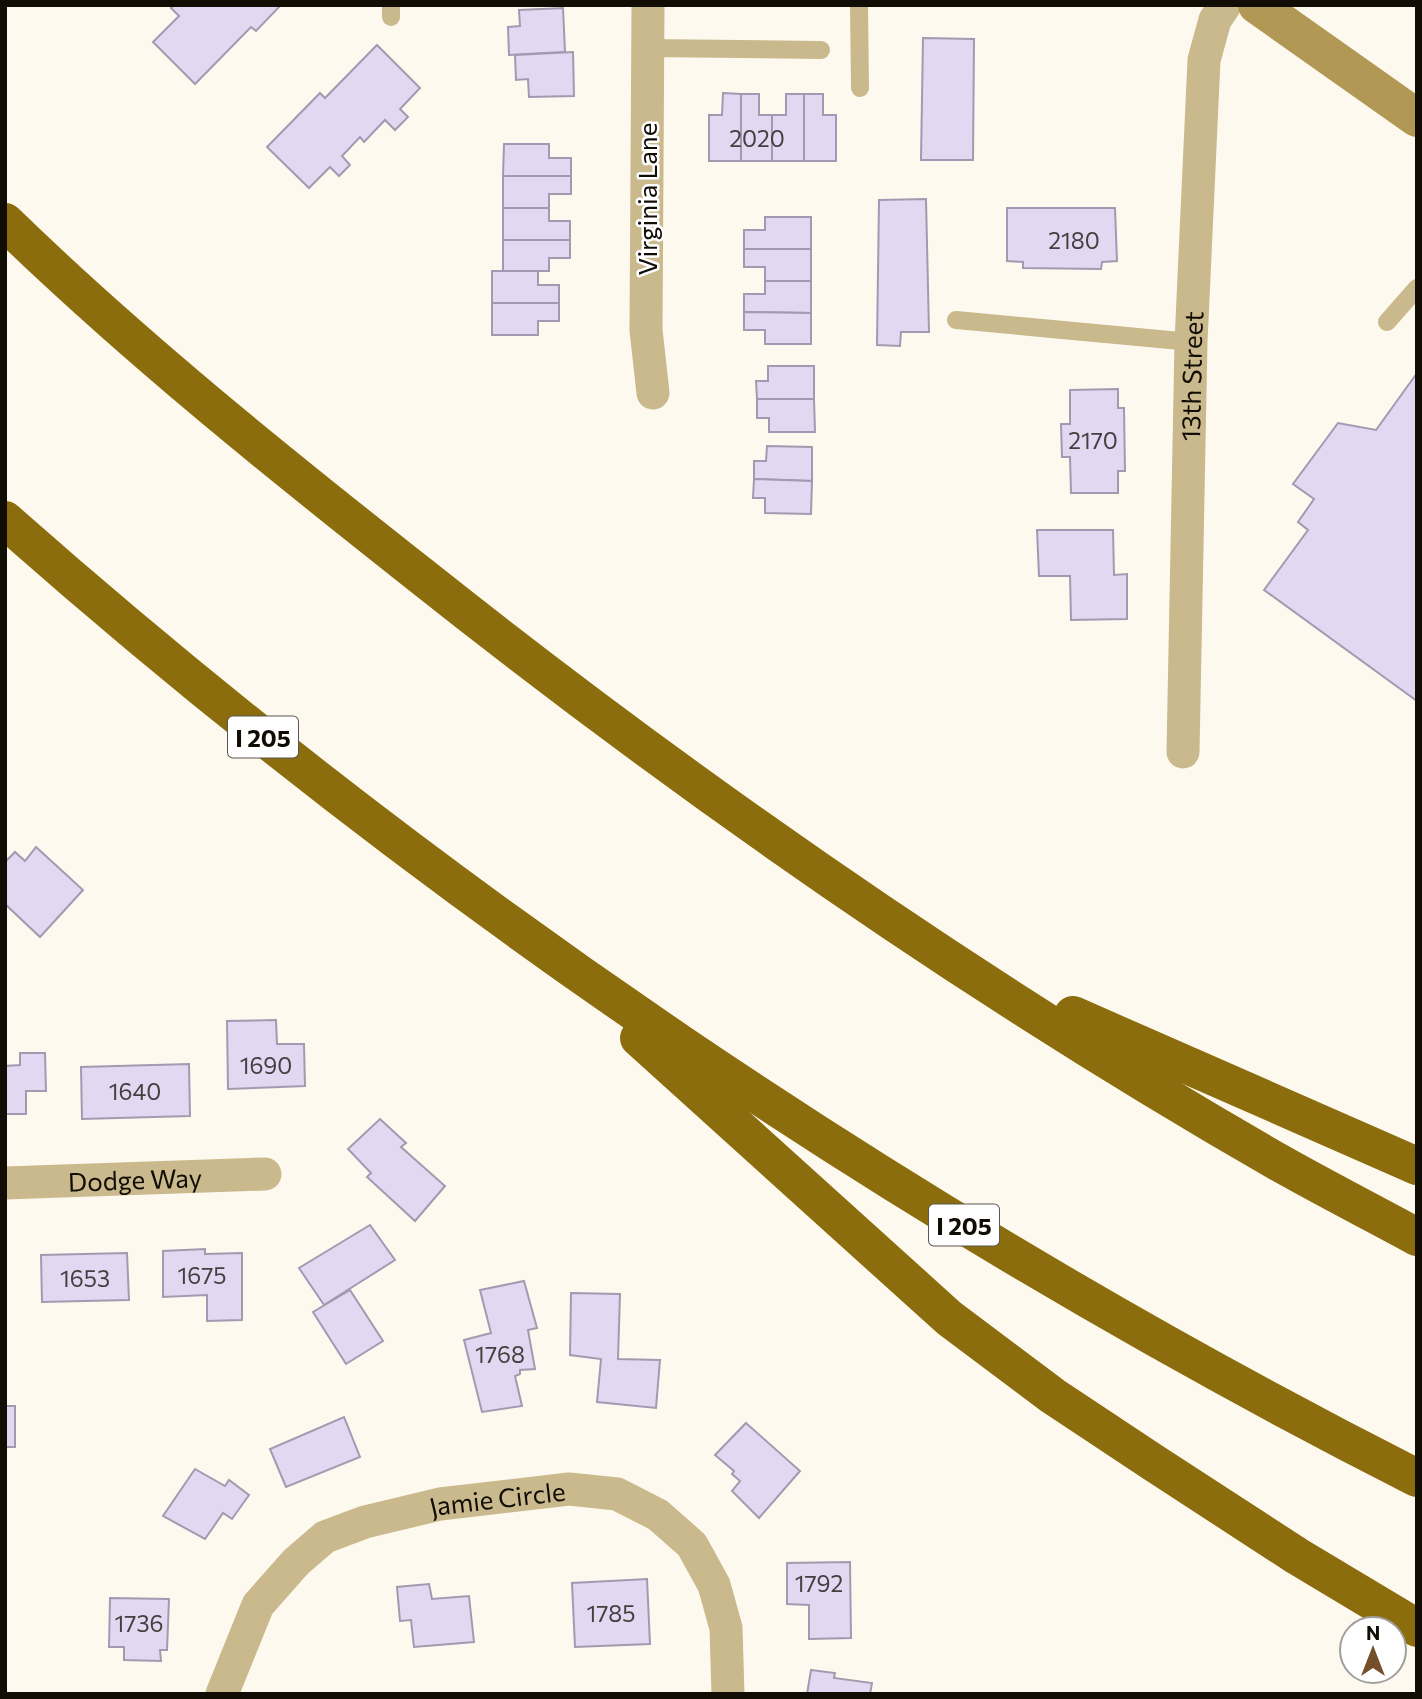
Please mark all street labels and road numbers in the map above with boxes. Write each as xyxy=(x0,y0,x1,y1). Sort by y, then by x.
street label: Virginia Lane xyxy=(631,123,662,275)
street label: 13th Street xyxy=(1174,310,1208,441)
road number: I 205 xyxy=(228,716,298,758)
street label: Dodge Way xyxy=(67,1161,203,1196)
road number: I 205 xyxy=(929,1204,999,1246)
street label: Jamie Circle xyxy=(426,1474,567,1522)

